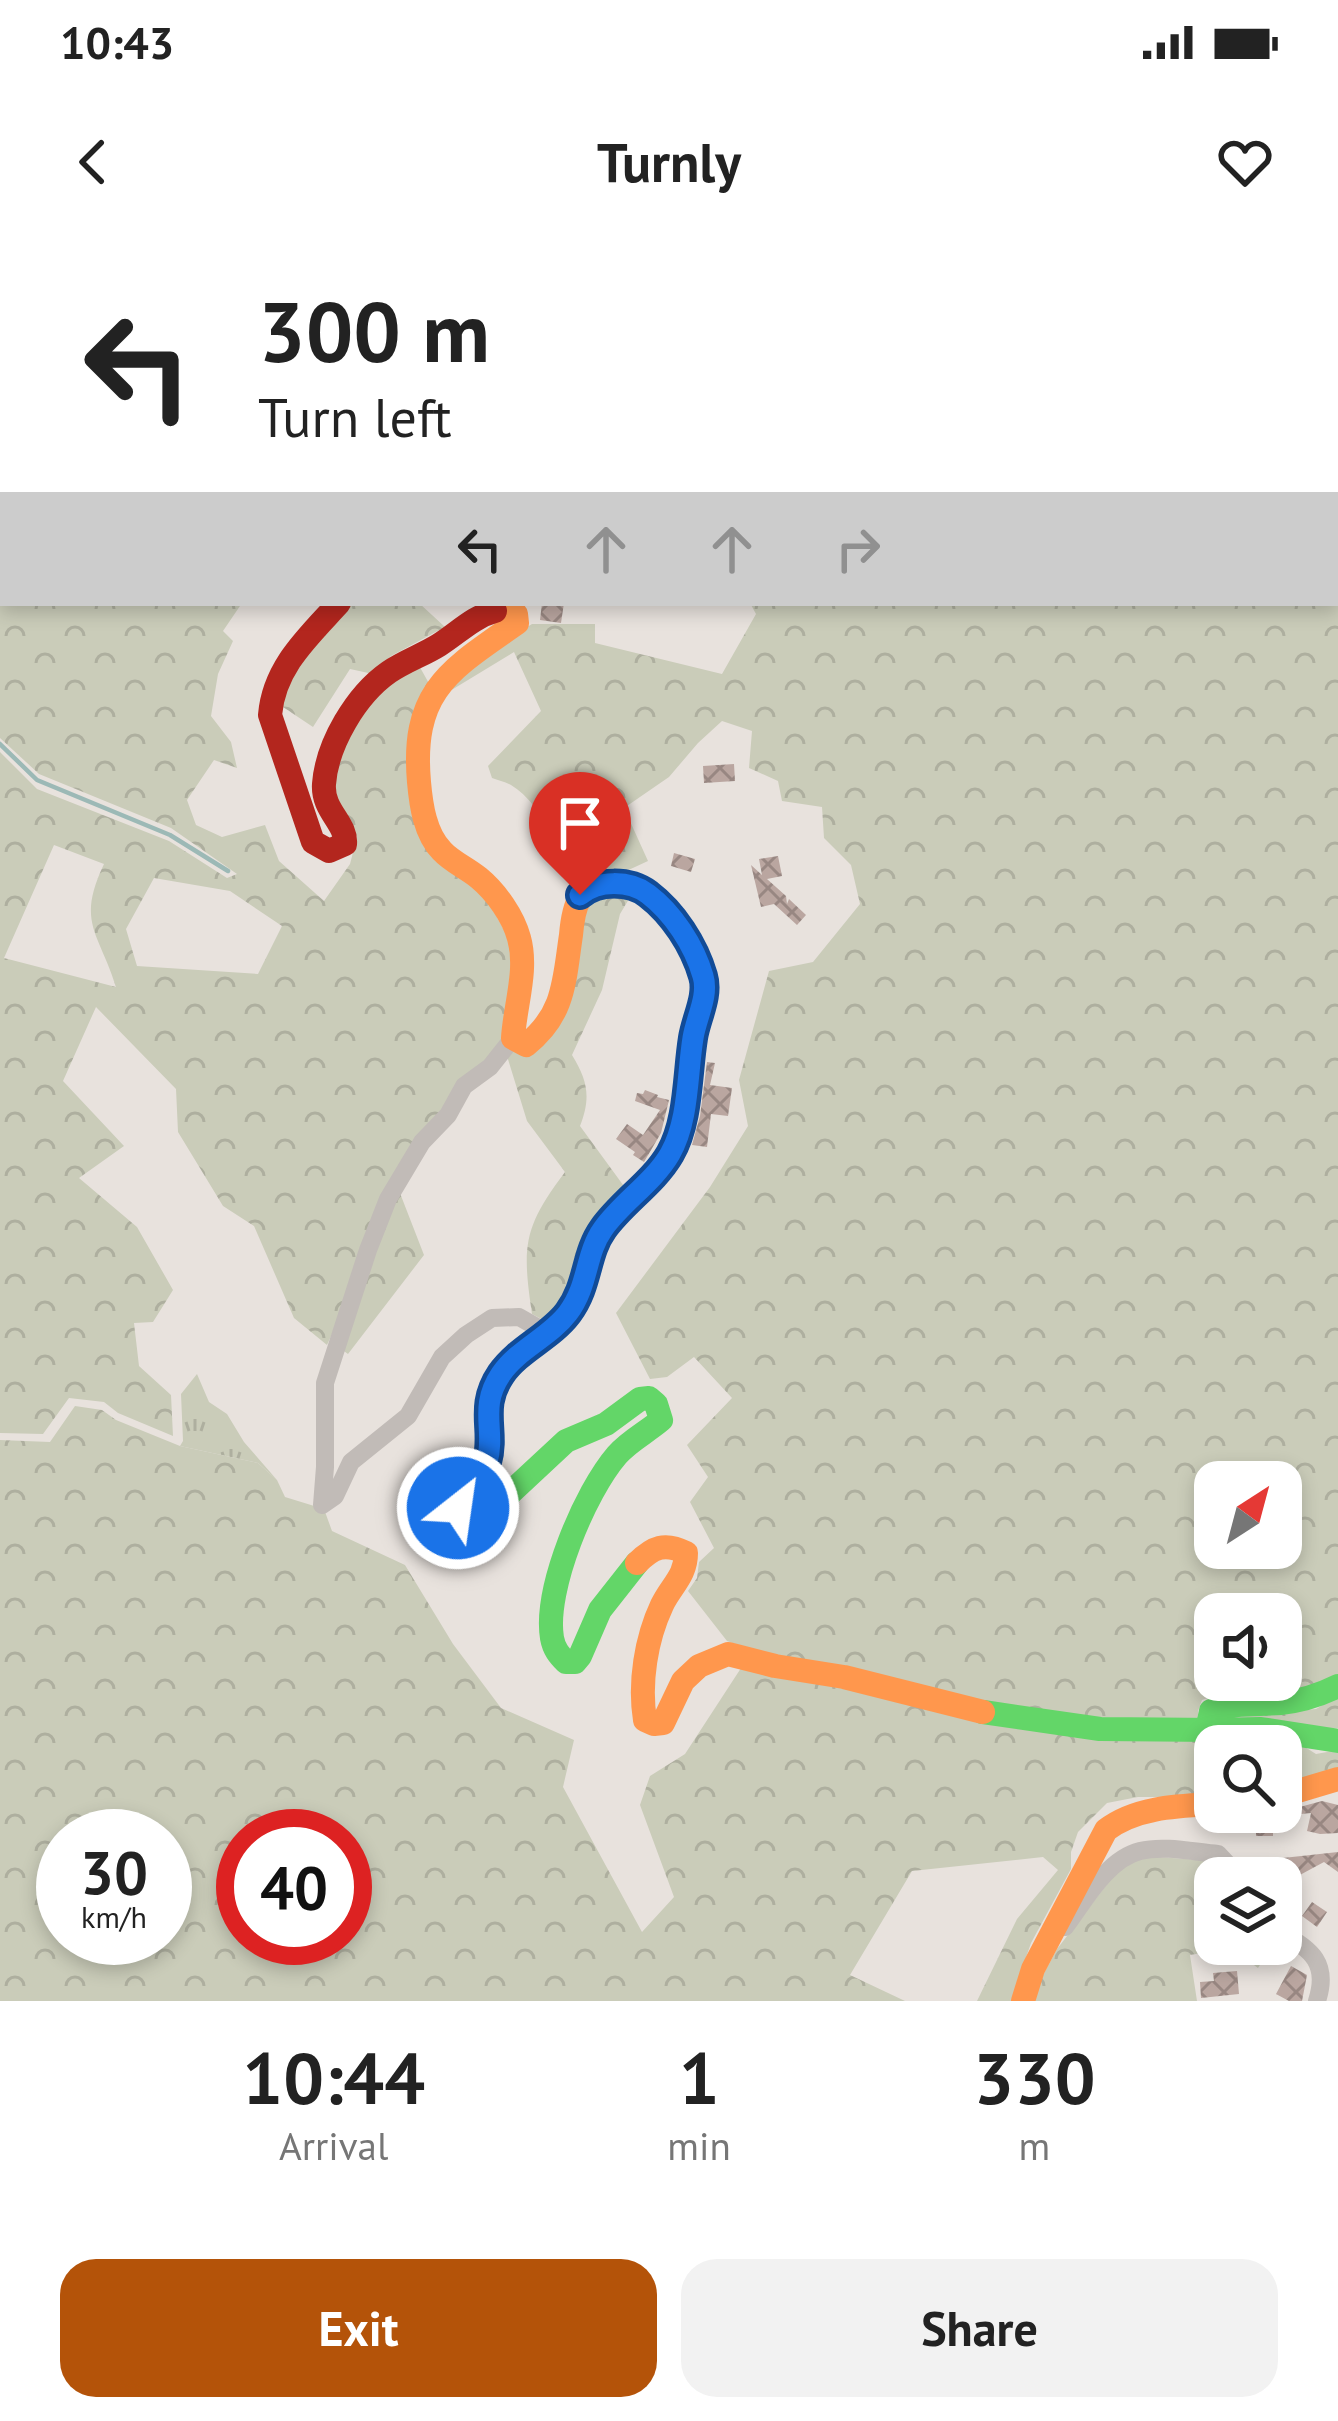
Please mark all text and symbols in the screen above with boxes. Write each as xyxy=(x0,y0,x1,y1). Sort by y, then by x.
text: 10:43 xyxy=(60,13,174,71)
text: Turnly xyxy=(597,127,741,197)
icon: back xyxy=(60,129,126,195)
icon: heart xyxy=(1212,129,1278,195)
text: 300 m xyxy=(258,276,490,385)
icon: left xyxy=(60,288,216,444)
text: Turn left xyxy=(258,382,452,452)
icon: left xyxy=(447,516,513,582)
icon: ahead xyxy=(573,516,639,582)
icon: ahead xyxy=(699,516,765,582)
icon: right xyxy=(825,516,891,582)
pin xyxy=(529,772,631,895)
icon: arrive xyxy=(547,790,613,856)
position arrow xyxy=(395,1445,521,1571)
north arrow xyxy=(1194,1461,1302,1569)
map controls xyxy=(1194,1461,1302,1965)
button: sound xyxy=(1194,1593,1302,1701)
button: search xyxy=(1194,1725,1302,1833)
speed limit sign: 40 xyxy=(216,1809,372,1965)
text: 30 xyxy=(80,1833,148,1911)
button: layers xyxy=(1194,1857,1302,1965)
text: km/h xyxy=(81,1897,147,1936)
text: 10:44 xyxy=(242,2031,425,2124)
text: 1 xyxy=(679,2031,720,2124)
text: 330 xyxy=(973,2031,1096,2124)
text: Arrival xyxy=(279,2120,388,2171)
text: min xyxy=(667,2120,731,2171)
text: m xyxy=(1019,2120,1050,2171)
button: Exit xyxy=(60,2259,657,2397)
button: Share xyxy=(681,2259,1278,2397)

